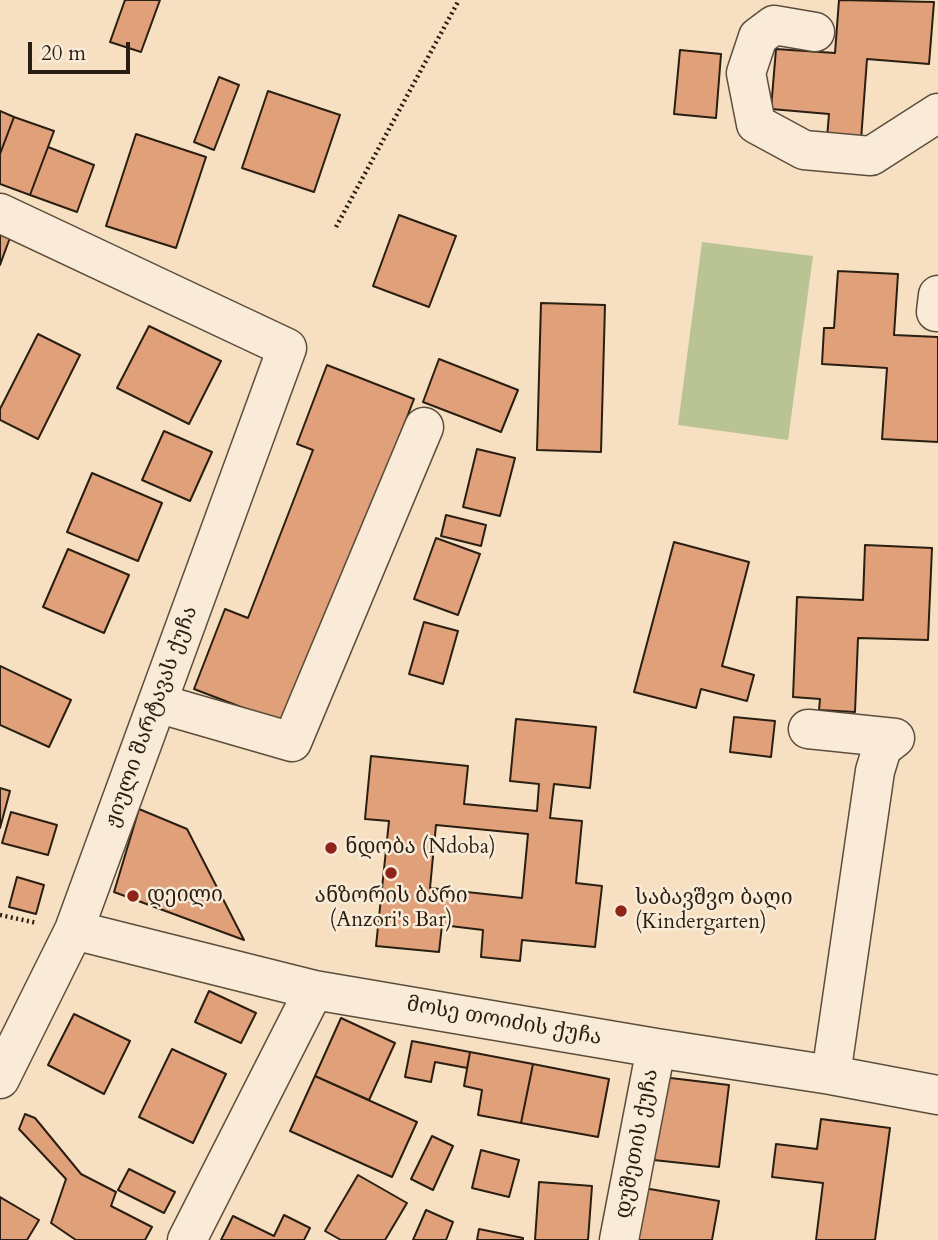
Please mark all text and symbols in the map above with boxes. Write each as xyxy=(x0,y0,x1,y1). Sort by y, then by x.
scale bar xyxy=(32,28,133,72)
text: 20 m xyxy=(41,39,86,68)
street label: ჟიული შარტავას ქუჩა xyxy=(100,603,204,831)
place label: ნდობა (Ndoba) xyxy=(345,835,496,861)
marker: ნდობა (Ndoba) xyxy=(323,840,339,856)
marker: ანზორის ბარი (Anzori's Bar) xyxy=(383,865,399,881)
place label: დეილი xyxy=(147,883,223,909)
place label: ანზორის ბარი (Anzori's Bar) xyxy=(314,884,468,934)
place label: საბავშვო ბაღი (Kindergarten) xyxy=(635,886,793,936)
marker: დეილი xyxy=(125,888,141,904)
marker: საბავშვო ბაღი (Kindergarten) xyxy=(613,903,629,919)
street label: მოსე თოიძის ქუჩა xyxy=(405,992,603,1052)
street label: დუშეთის ქუჩა xyxy=(611,1067,665,1221)

